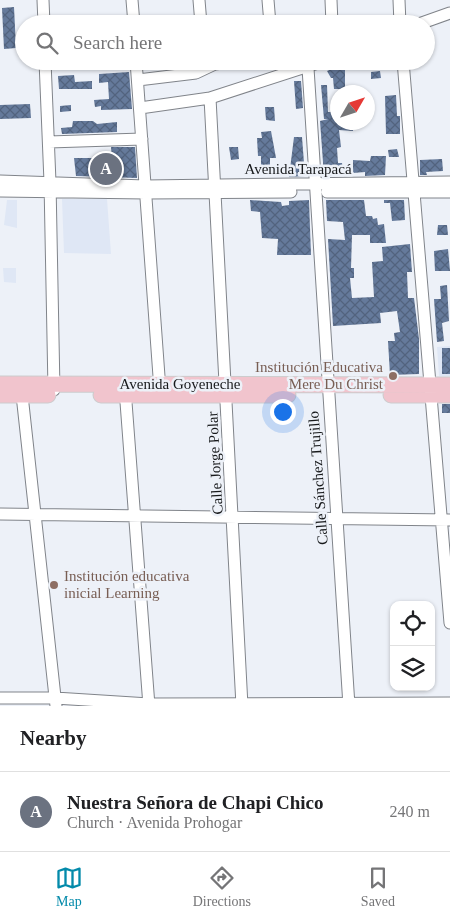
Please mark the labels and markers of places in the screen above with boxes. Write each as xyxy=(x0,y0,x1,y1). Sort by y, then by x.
pin: A xyxy=(90,150,122,188)
place label: Institución Educativa Mere Du Christ xyxy=(255,359,384,392)
marker: Institución Educativa Mere Du Christ xyxy=(387,370,399,382)
place label: Institución educativa inicial Learning xyxy=(64,568,190,601)
marker: Institución educativa inicial Learning xyxy=(48,579,60,591)

